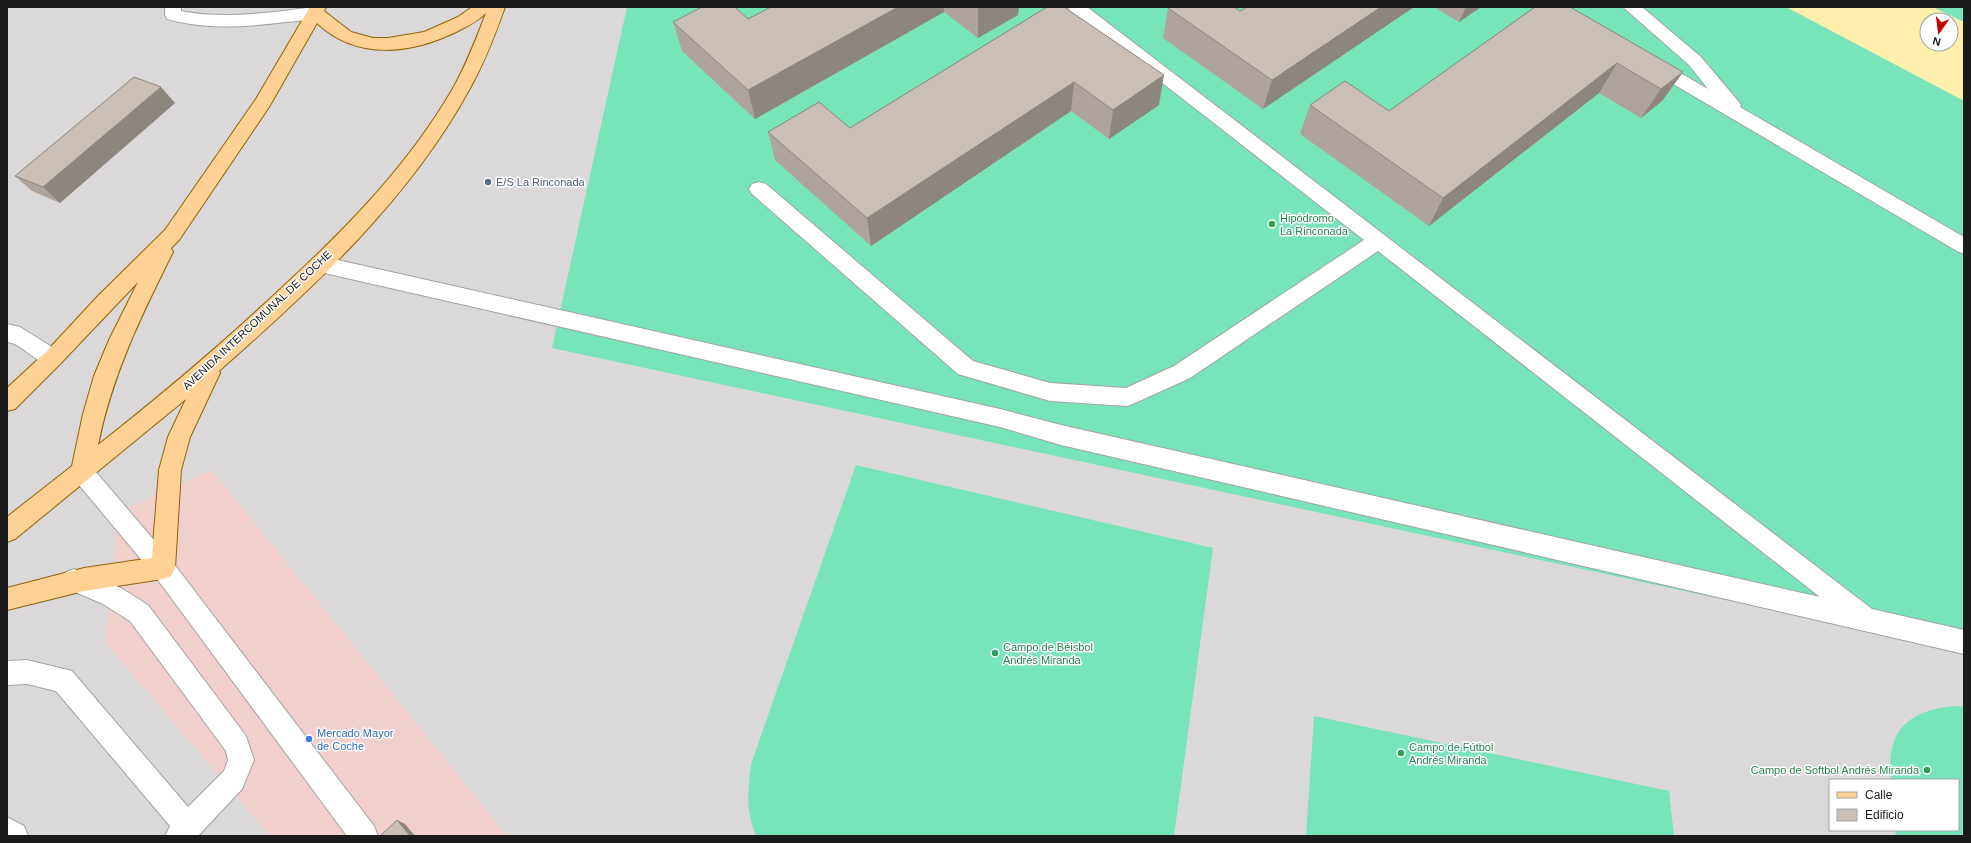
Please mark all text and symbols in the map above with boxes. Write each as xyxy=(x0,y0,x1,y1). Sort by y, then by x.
north arrow xyxy=(1919,12,1959,52)
text: N xyxy=(1931,35,1942,48)
place label: E/S La Rinconada xyxy=(496,176,586,188)
marker: E/S La Rinconada xyxy=(483,177,493,187)
place label: Hipódromo La Rinconada xyxy=(1280,212,1349,237)
marker: Hipódromo La Rinconada xyxy=(1267,219,1277,229)
street label: AVENIDA INTERCOMUNAL DE COCHE xyxy=(180,248,334,392)
place label: Campo de Béisbol Andrés Miranda xyxy=(1003,641,1093,666)
marker: Campo de Béisbol Andrés Miranda xyxy=(990,648,1000,658)
place label: Mercado Mayor de Coche xyxy=(317,727,394,752)
marker: Mercado Mayor de Coche xyxy=(304,734,314,744)
place label: Campo de Fútbol Andrés Miranda xyxy=(1409,741,1493,766)
marker: Campo de Fútbol Andrés Miranda xyxy=(1396,748,1406,758)
place label: Campo de Softbol Andrés Miranda xyxy=(1751,764,1920,776)
marker: Campo de Softbol Andrés Miranda xyxy=(1922,765,1932,775)
legend xyxy=(1829,779,1959,831)
text: Calle xyxy=(1865,788,1893,802)
text: Edificio xyxy=(1865,808,1904,822)

